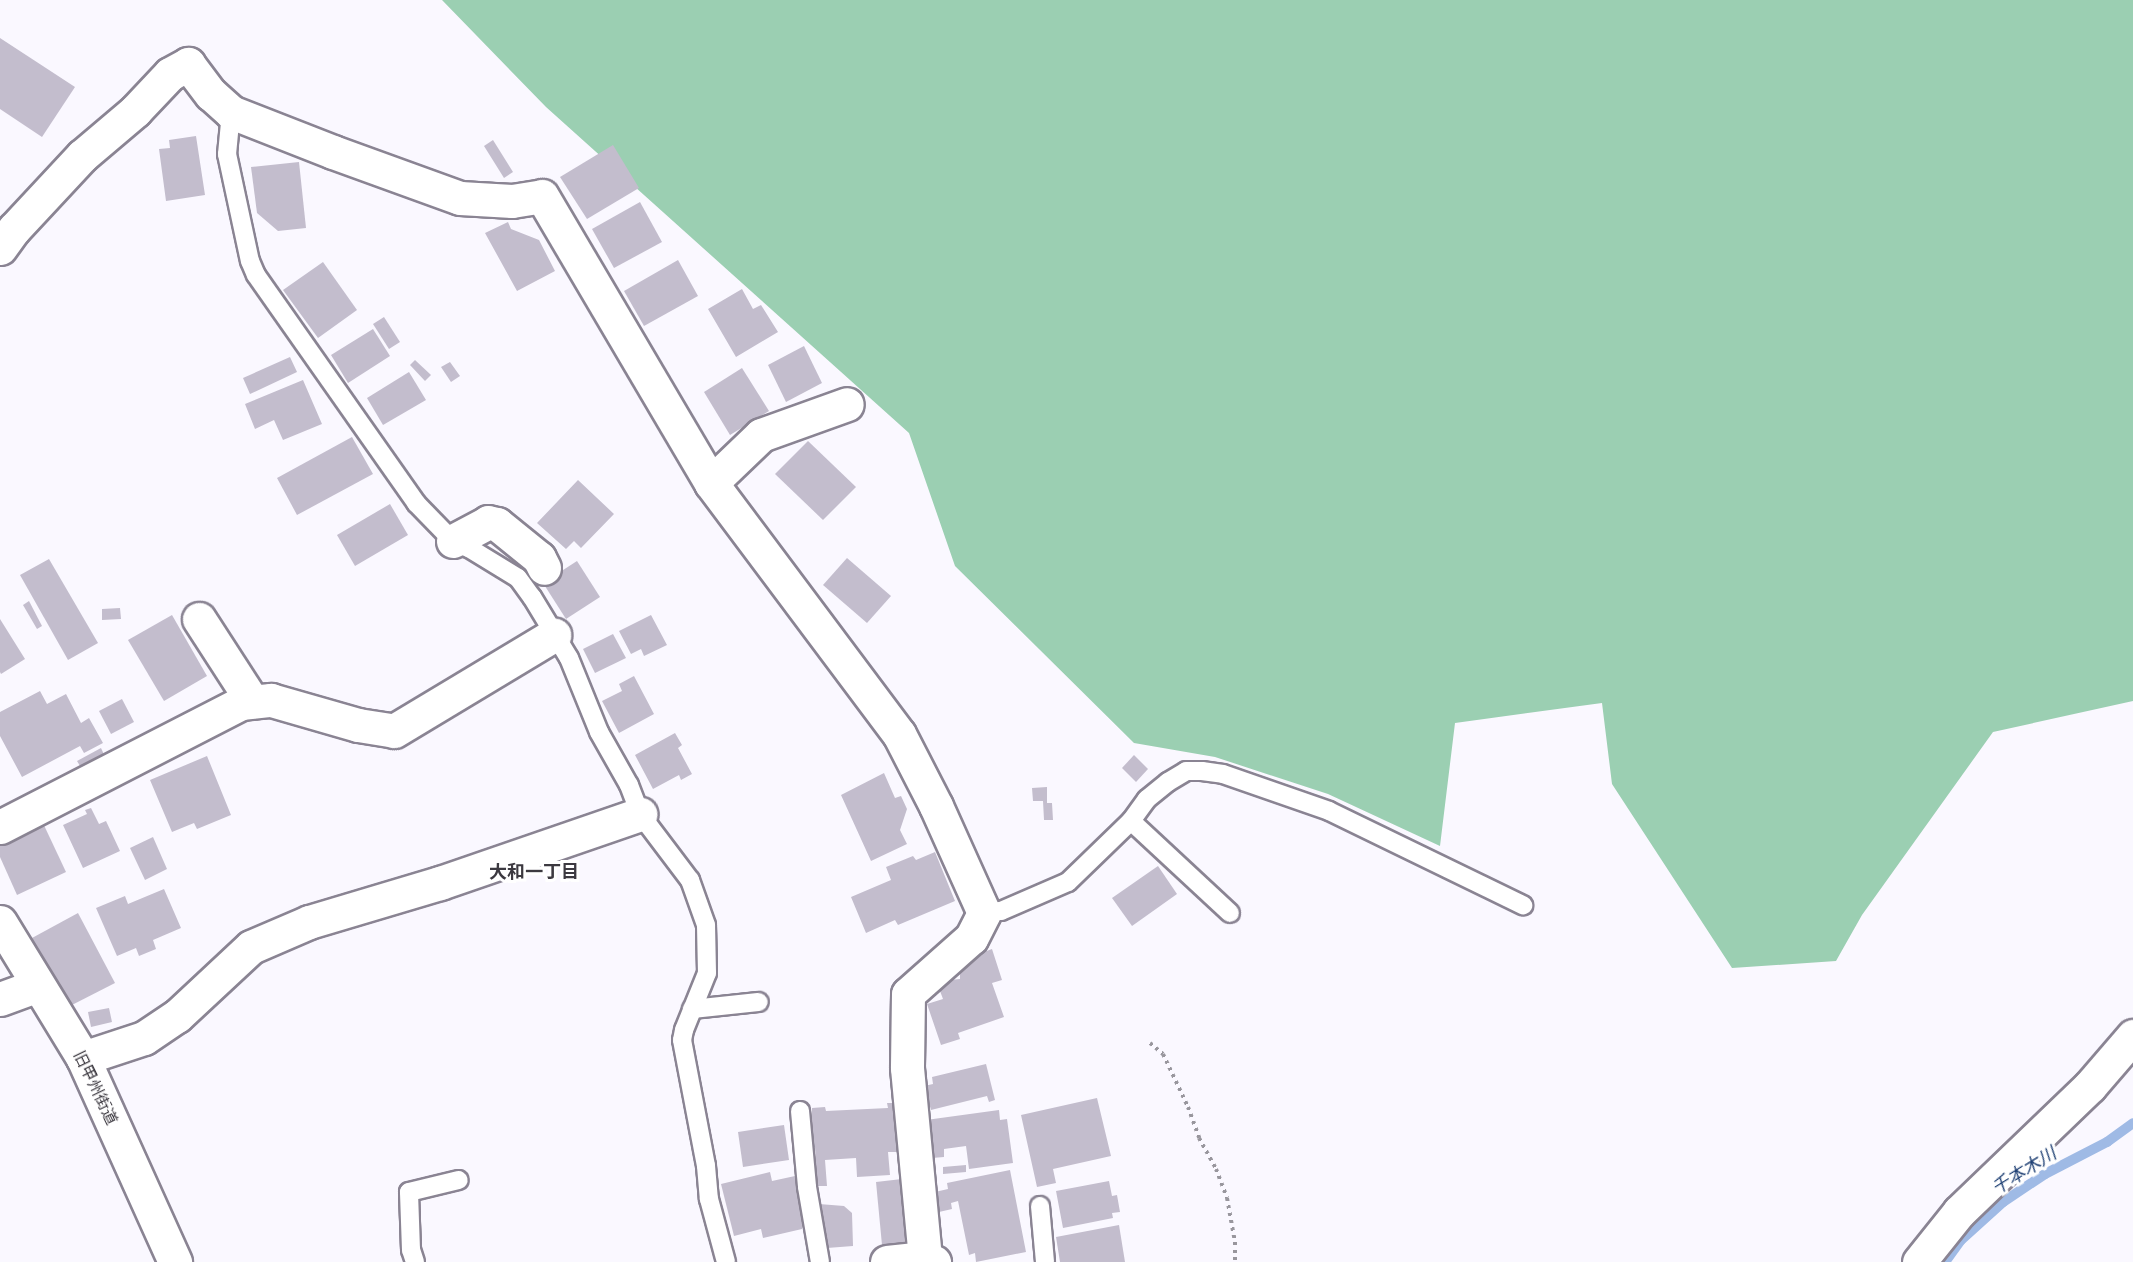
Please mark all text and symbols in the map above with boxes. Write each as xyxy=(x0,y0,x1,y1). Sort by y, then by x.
district label: 大和一丁目 xyxy=(489,861,579,883)
street label: 旧甲州街道 xyxy=(69,1048,121,1128)
water label: 千本木川 xyxy=(1988,1143,2060,1199)

